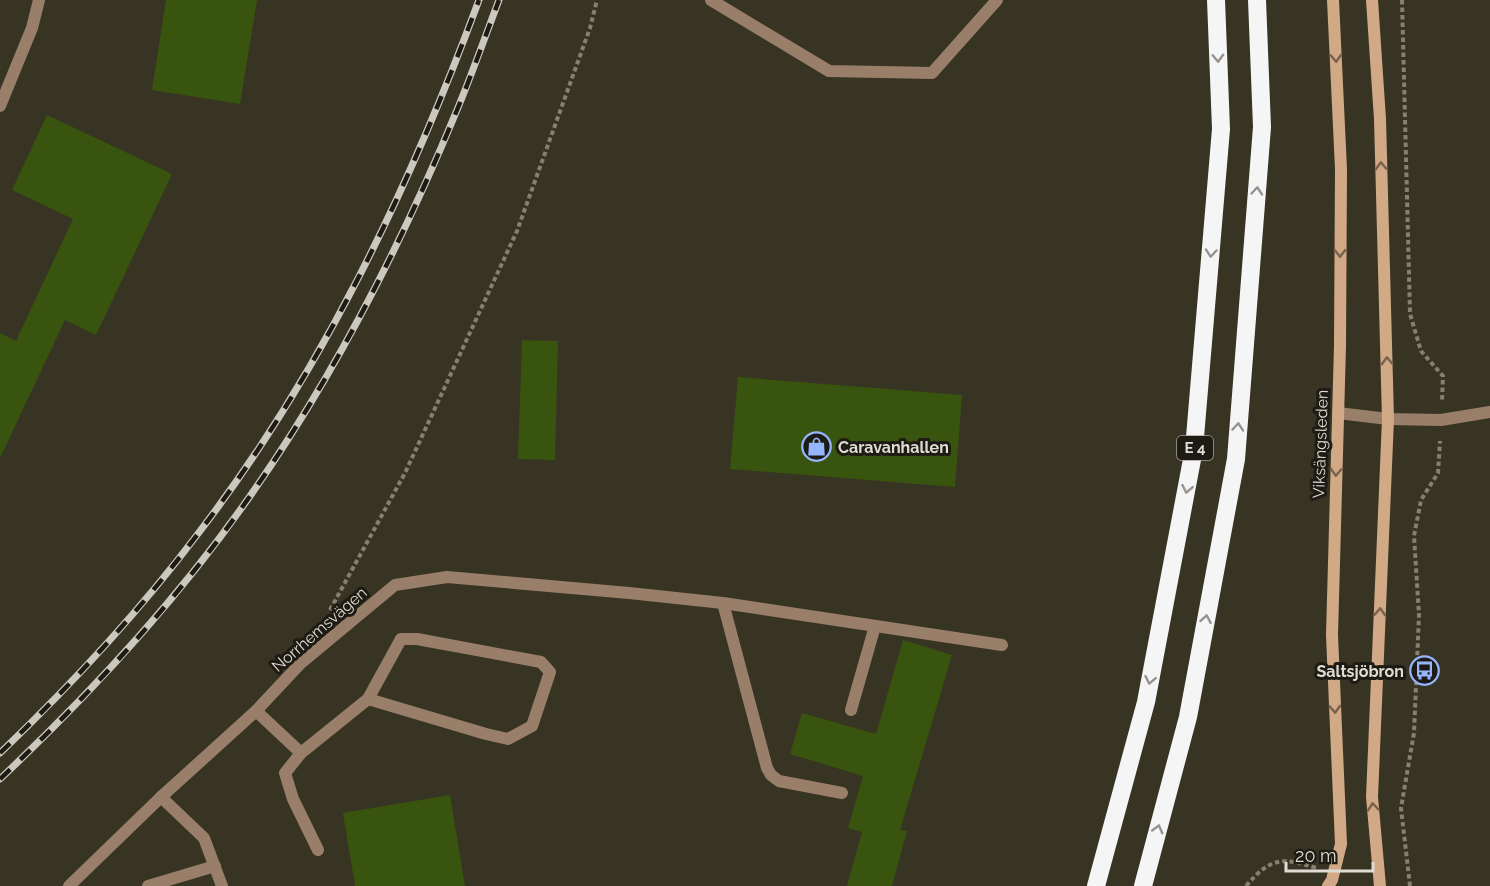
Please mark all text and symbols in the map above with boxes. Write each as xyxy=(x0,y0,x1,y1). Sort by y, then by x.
one-way arrow xyxy=(1212,54,1225,63)
one-way arrow xyxy=(1329,54,1342,63)
one-way arrow xyxy=(1375,161,1387,170)
one-way arrow xyxy=(1250,186,1263,195)
one-way arrow xyxy=(1205,248,1218,258)
one-way arrow xyxy=(1334,249,1346,258)
one-way arrow xyxy=(1380,356,1393,365)
street label: Viksängsleden xyxy=(1309,389,1332,499)
one-way arrow xyxy=(1231,422,1244,431)
shop icon: Caravanhallen xyxy=(801,431,833,463)
road number: E 4 xyxy=(1177,436,1213,460)
place label: Caravanhallen xyxy=(838,438,949,457)
one-way arrow xyxy=(1330,467,1342,476)
one-way arrow xyxy=(1181,483,1194,493)
street label: Norrhemsvägen xyxy=(268,583,371,676)
one-way arrow xyxy=(1374,608,1387,617)
one-way arrow xyxy=(1199,614,1212,624)
bus stop icon: Saltsjöbron xyxy=(1409,655,1441,687)
place label: Saltsjöbron xyxy=(1317,662,1404,681)
one-way arrow xyxy=(1144,675,1157,685)
one-way arrow xyxy=(1328,704,1341,713)
one-way arrow xyxy=(1367,802,1380,811)
one-way arrow xyxy=(1151,825,1163,835)
scale bar xyxy=(1286,835,1373,873)
text: 20 m xyxy=(1295,845,1337,866)

